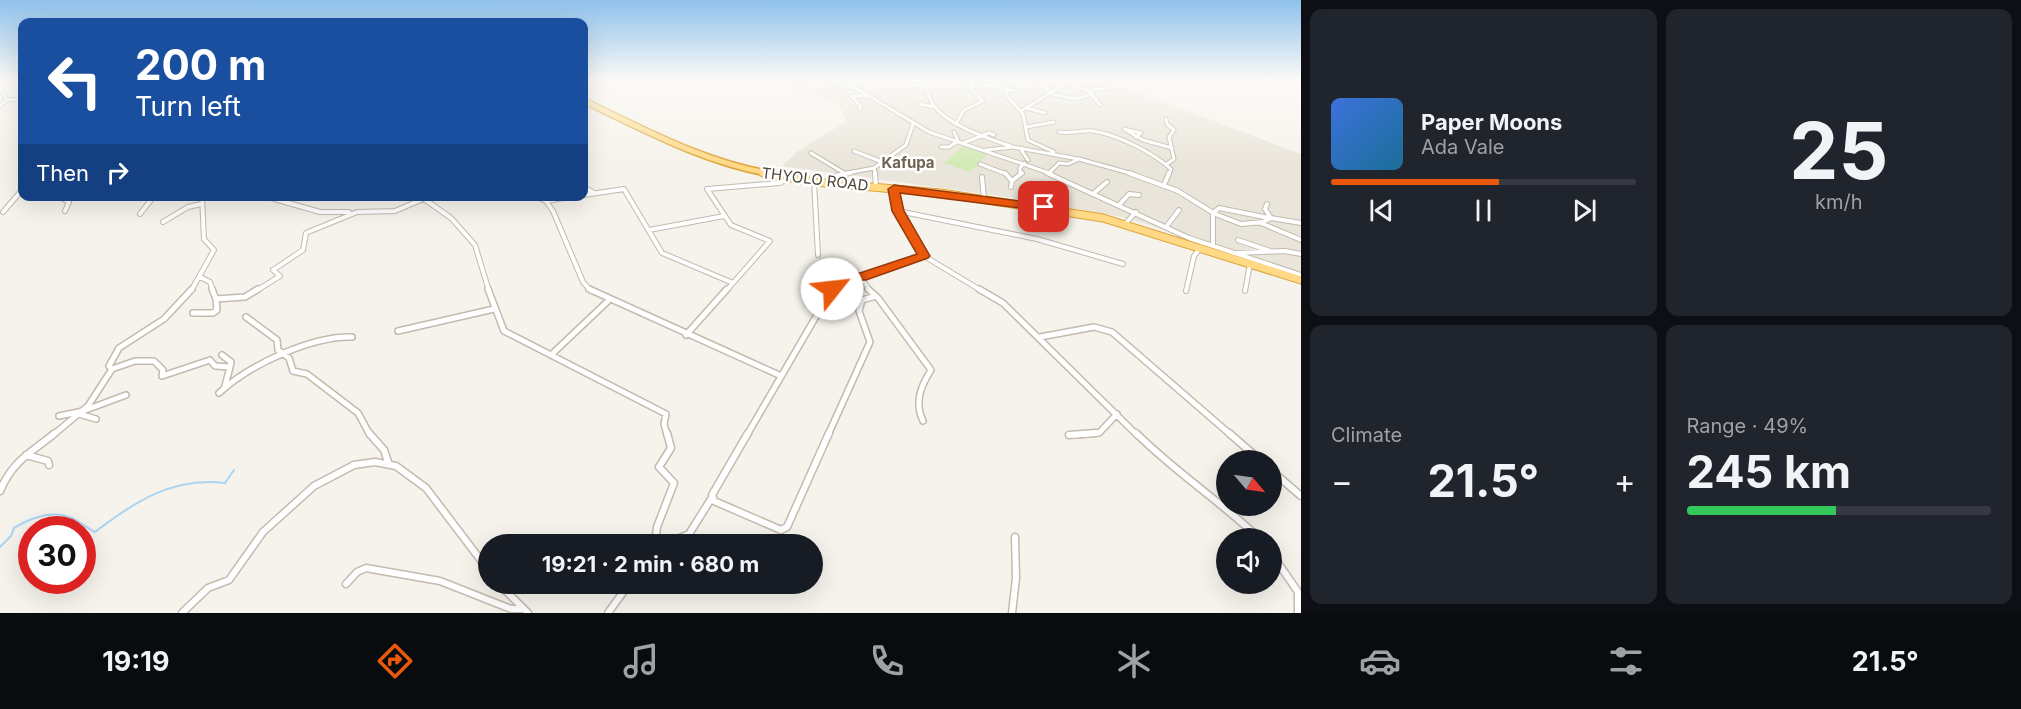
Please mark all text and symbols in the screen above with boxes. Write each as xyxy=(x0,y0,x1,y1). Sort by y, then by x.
text: 200 m xyxy=(135,39,266,90)
icon: left xyxy=(36,42,114,120)
text: Turn left xyxy=(135,90,241,123)
text: 25 xyxy=(1789,103,1888,198)
text: Paper Moons xyxy=(1421,109,1562,135)
text: Ada Vale xyxy=(1421,135,1504,159)
district label: Kafupa xyxy=(881,153,935,172)
icon: right xyxy=(101,156,134,189)
text: Then xyxy=(36,160,89,186)
street label: THYOLO ROAD xyxy=(760,163,870,195)
pin xyxy=(1018,181,1069,232)
icon: arrive xyxy=(1027,190,1060,223)
text: km/h xyxy=(1815,190,1863,214)
icon: previous xyxy=(1365,194,1398,227)
icon: pause xyxy=(1467,194,1500,227)
icon: next xyxy=(1568,194,1601,227)
position arrow xyxy=(800,257,864,321)
text: Range · 49% xyxy=(1687,414,1808,438)
text: Climate xyxy=(1331,423,1402,447)
text: 245 km xyxy=(1687,444,1851,499)
north arrow xyxy=(1216,450,1282,516)
map controls xyxy=(1216,450,1282,594)
text: 21.5° xyxy=(1427,453,1539,508)
text: − xyxy=(1331,461,1353,501)
text: + xyxy=(1614,461,1636,501)
speed limit sign: 30 xyxy=(18,516,96,594)
button: sound xyxy=(1216,528,1282,594)
text: 19:21 · 2 min · 680 m xyxy=(542,551,759,577)
icon: directions xyxy=(374,640,416,682)
icon: music xyxy=(620,640,662,682)
icon: phone xyxy=(866,640,908,682)
icon: climate xyxy=(1113,640,1155,682)
icon: car xyxy=(1359,640,1401,682)
icon: filters xyxy=(1605,640,1647,682)
text: 19:19 xyxy=(102,645,170,678)
text: 21.5° xyxy=(1852,645,1919,678)

